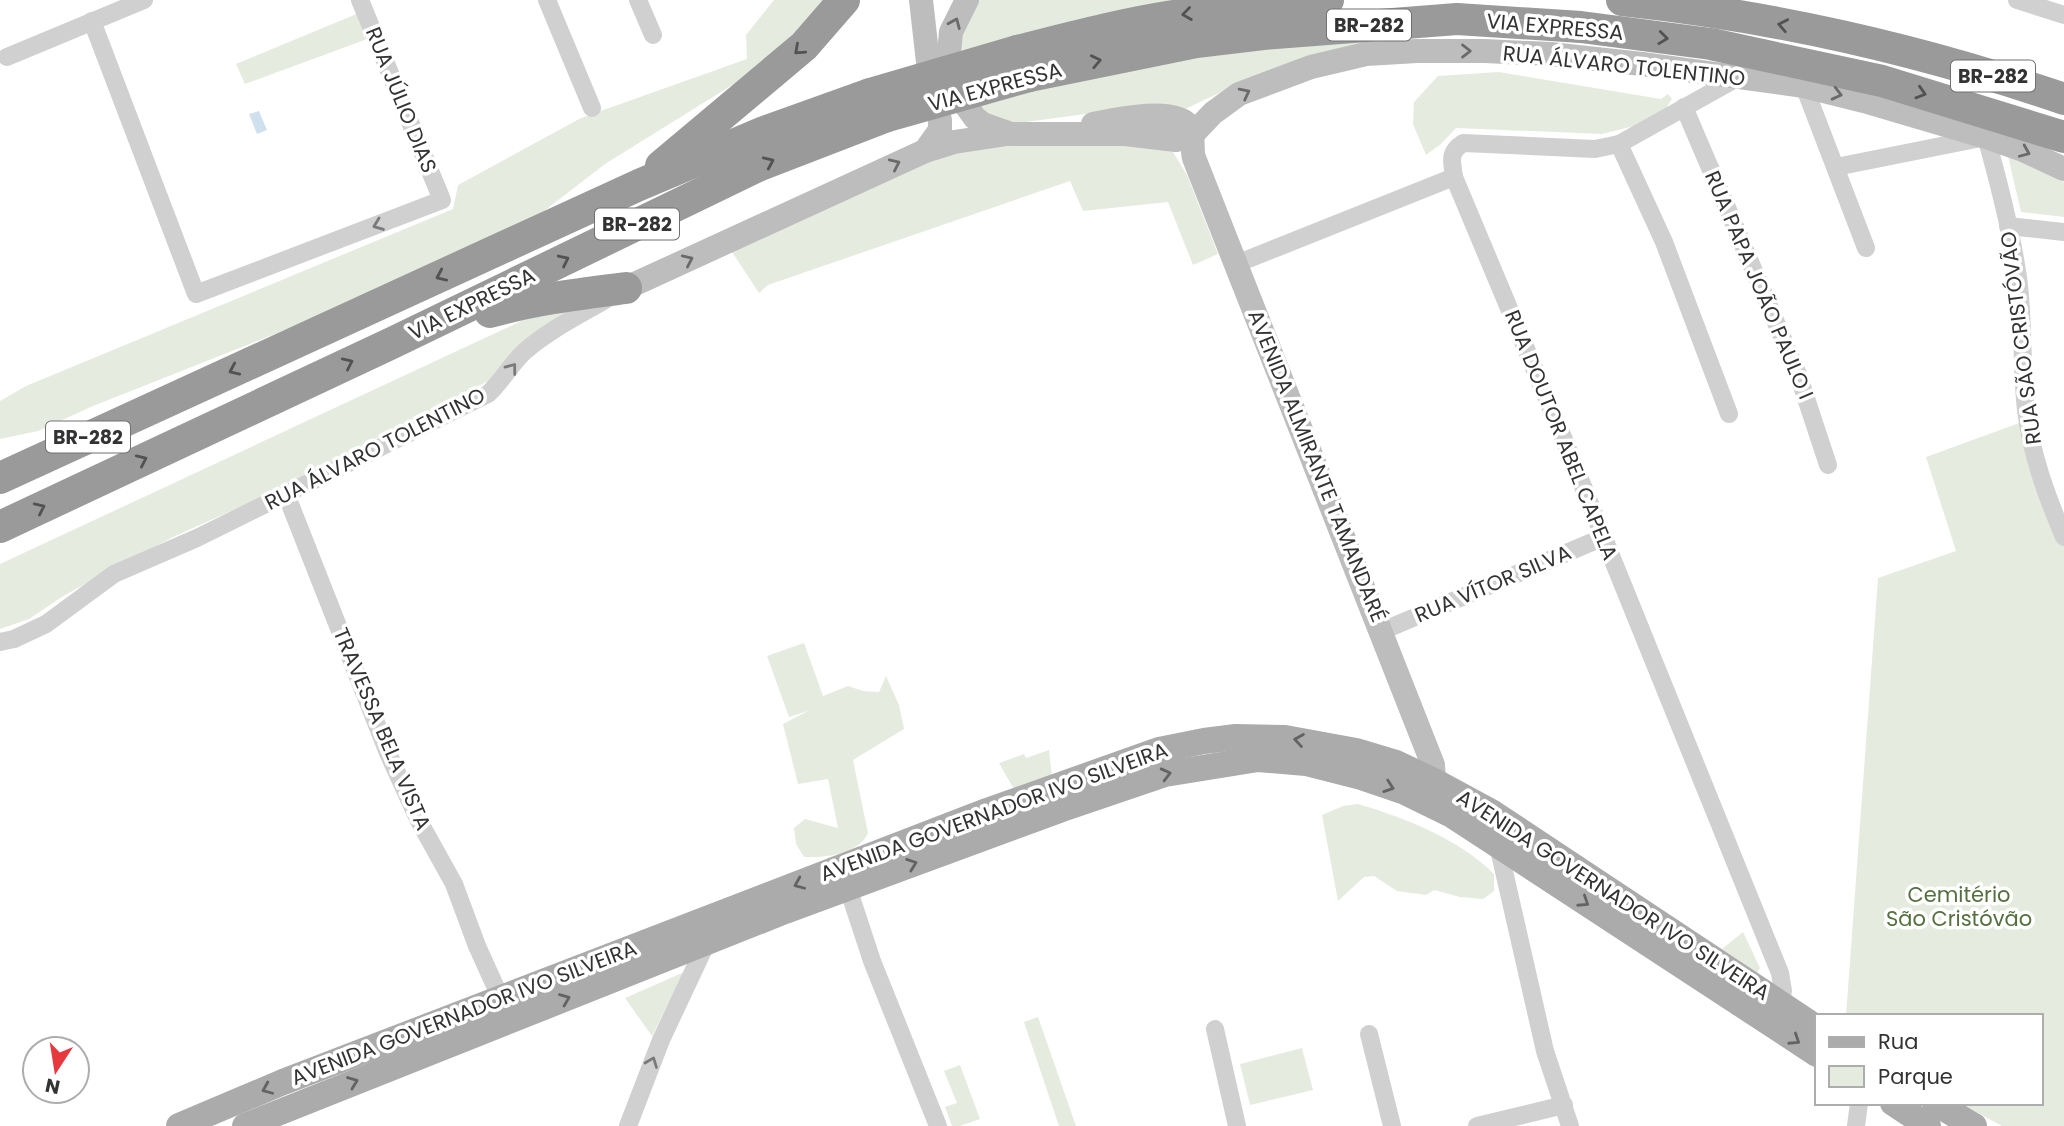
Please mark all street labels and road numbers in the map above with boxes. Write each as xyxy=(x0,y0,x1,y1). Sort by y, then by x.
street label: VIA EXPRESSA xyxy=(1485,6,1625,47)
road number: BR-282 xyxy=(1327,10,1411,41)
street label: RUA JÚLIO DIAS xyxy=(359,23,444,177)
street label: RUA ÁLVARO TOLENTINO xyxy=(1501,38,1747,93)
street label: VIA EXPRESSA xyxy=(925,55,1065,118)
road number: BR-282 xyxy=(1951,60,2035,92)
street label: RUA PAPA JOÃO PAULO I xyxy=(1698,166,1821,404)
road number: BR-282 xyxy=(595,208,679,240)
street label: RUA SÃO CRISTÓVÃO xyxy=(1993,230,2048,446)
street label: VIA EXPRESSA xyxy=(404,260,540,347)
street label: AVENIDA ALMIRANTE TAMANDARÉ xyxy=(1241,305,1394,626)
street label: RUA DOUTOR ABEL CAPELA xyxy=(1498,305,1625,564)
street label: RUA ÁLVARO TOLENTINO xyxy=(260,380,490,517)
road number: BR-282 xyxy=(46,422,130,452)
street label: RUA VÍTOR SILVA xyxy=(1410,538,1575,630)
street label: TRAVESSA BELA VISTA xyxy=(327,623,438,835)
street label: AVENIDA GOVERNADOR IVO SILVEIRA xyxy=(816,735,1172,888)
street label: AVENIDA GOVERNADOR IVO SILVEIRA xyxy=(1451,782,1775,1007)
street label: AVENIDA GOVERNADOR IVO SILVEIRA xyxy=(287,933,641,1092)

